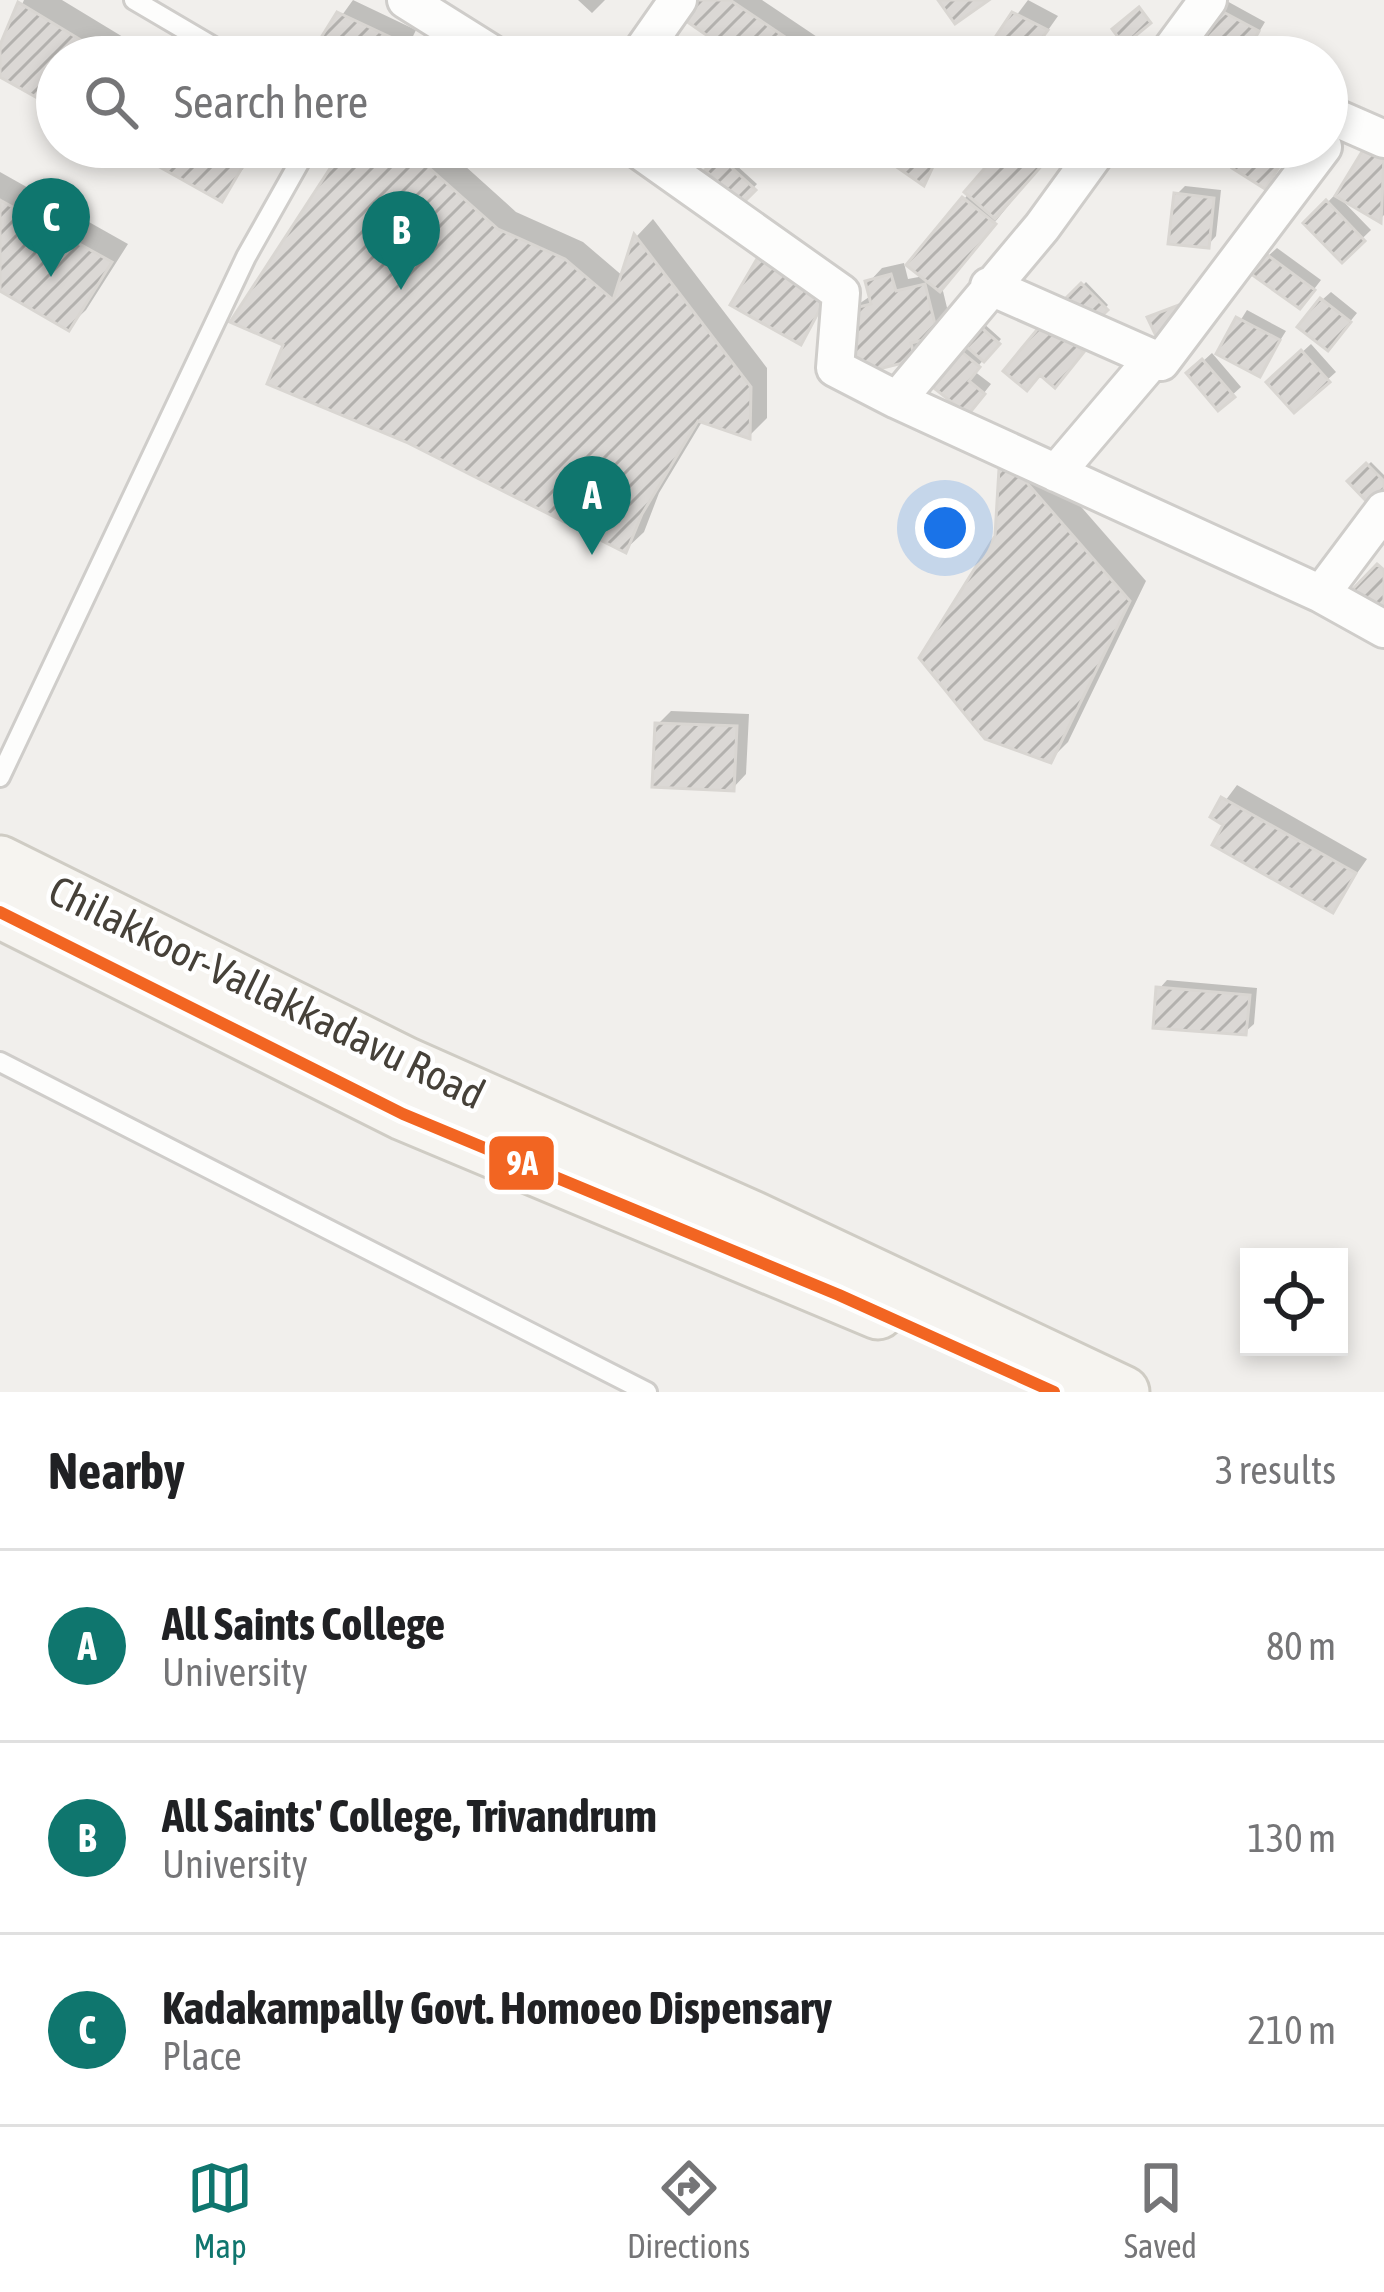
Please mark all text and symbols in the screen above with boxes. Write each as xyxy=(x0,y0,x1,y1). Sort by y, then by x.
search box xyxy=(36,36,1348,168)
icon: search xyxy=(78,69,144,135)
text: Search here xyxy=(174,76,368,128)
pin: C xyxy=(12,178,90,277)
pin: B xyxy=(362,191,440,290)
pin: A xyxy=(553,456,631,555)
your location xyxy=(915,498,975,558)
street label: Chilakkoor-Vallakkadavu Road xyxy=(42,866,492,1118)
line badge: 9A xyxy=(487,1134,556,1192)
text: 9A xyxy=(506,1144,539,1182)
map controls xyxy=(1240,1248,1348,1356)
button: locate xyxy=(1240,1248,1348,1356)
text: Nearby xyxy=(48,1441,185,1500)
text: 3 results xyxy=(1215,1448,1336,1492)
text: All Saints College xyxy=(162,1598,445,1650)
text: A xyxy=(77,1624,97,1668)
text: 80 m xyxy=(1266,1624,1336,1668)
text: University xyxy=(162,1650,308,1694)
text: All Saints' College, Trivandrum xyxy=(162,1790,657,1842)
text: B xyxy=(78,1816,96,1860)
text: 130 m xyxy=(1248,1816,1336,1860)
text: University xyxy=(162,1842,308,1886)
text: Kadakampally Govt. Homoeo Dispensary xyxy=(162,1982,832,2034)
text: C xyxy=(78,2008,96,2052)
text: 210 m xyxy=(1248,2008,1336,2052)
text: Place xyxy=(162,2034,242,2078)
tab: Map xyxy=(187,2155,253,2265)
tab: Directions xyxy=(627,2155,750,2265)
tab: Saved xyxy=(1124,2155,1197,2265)

